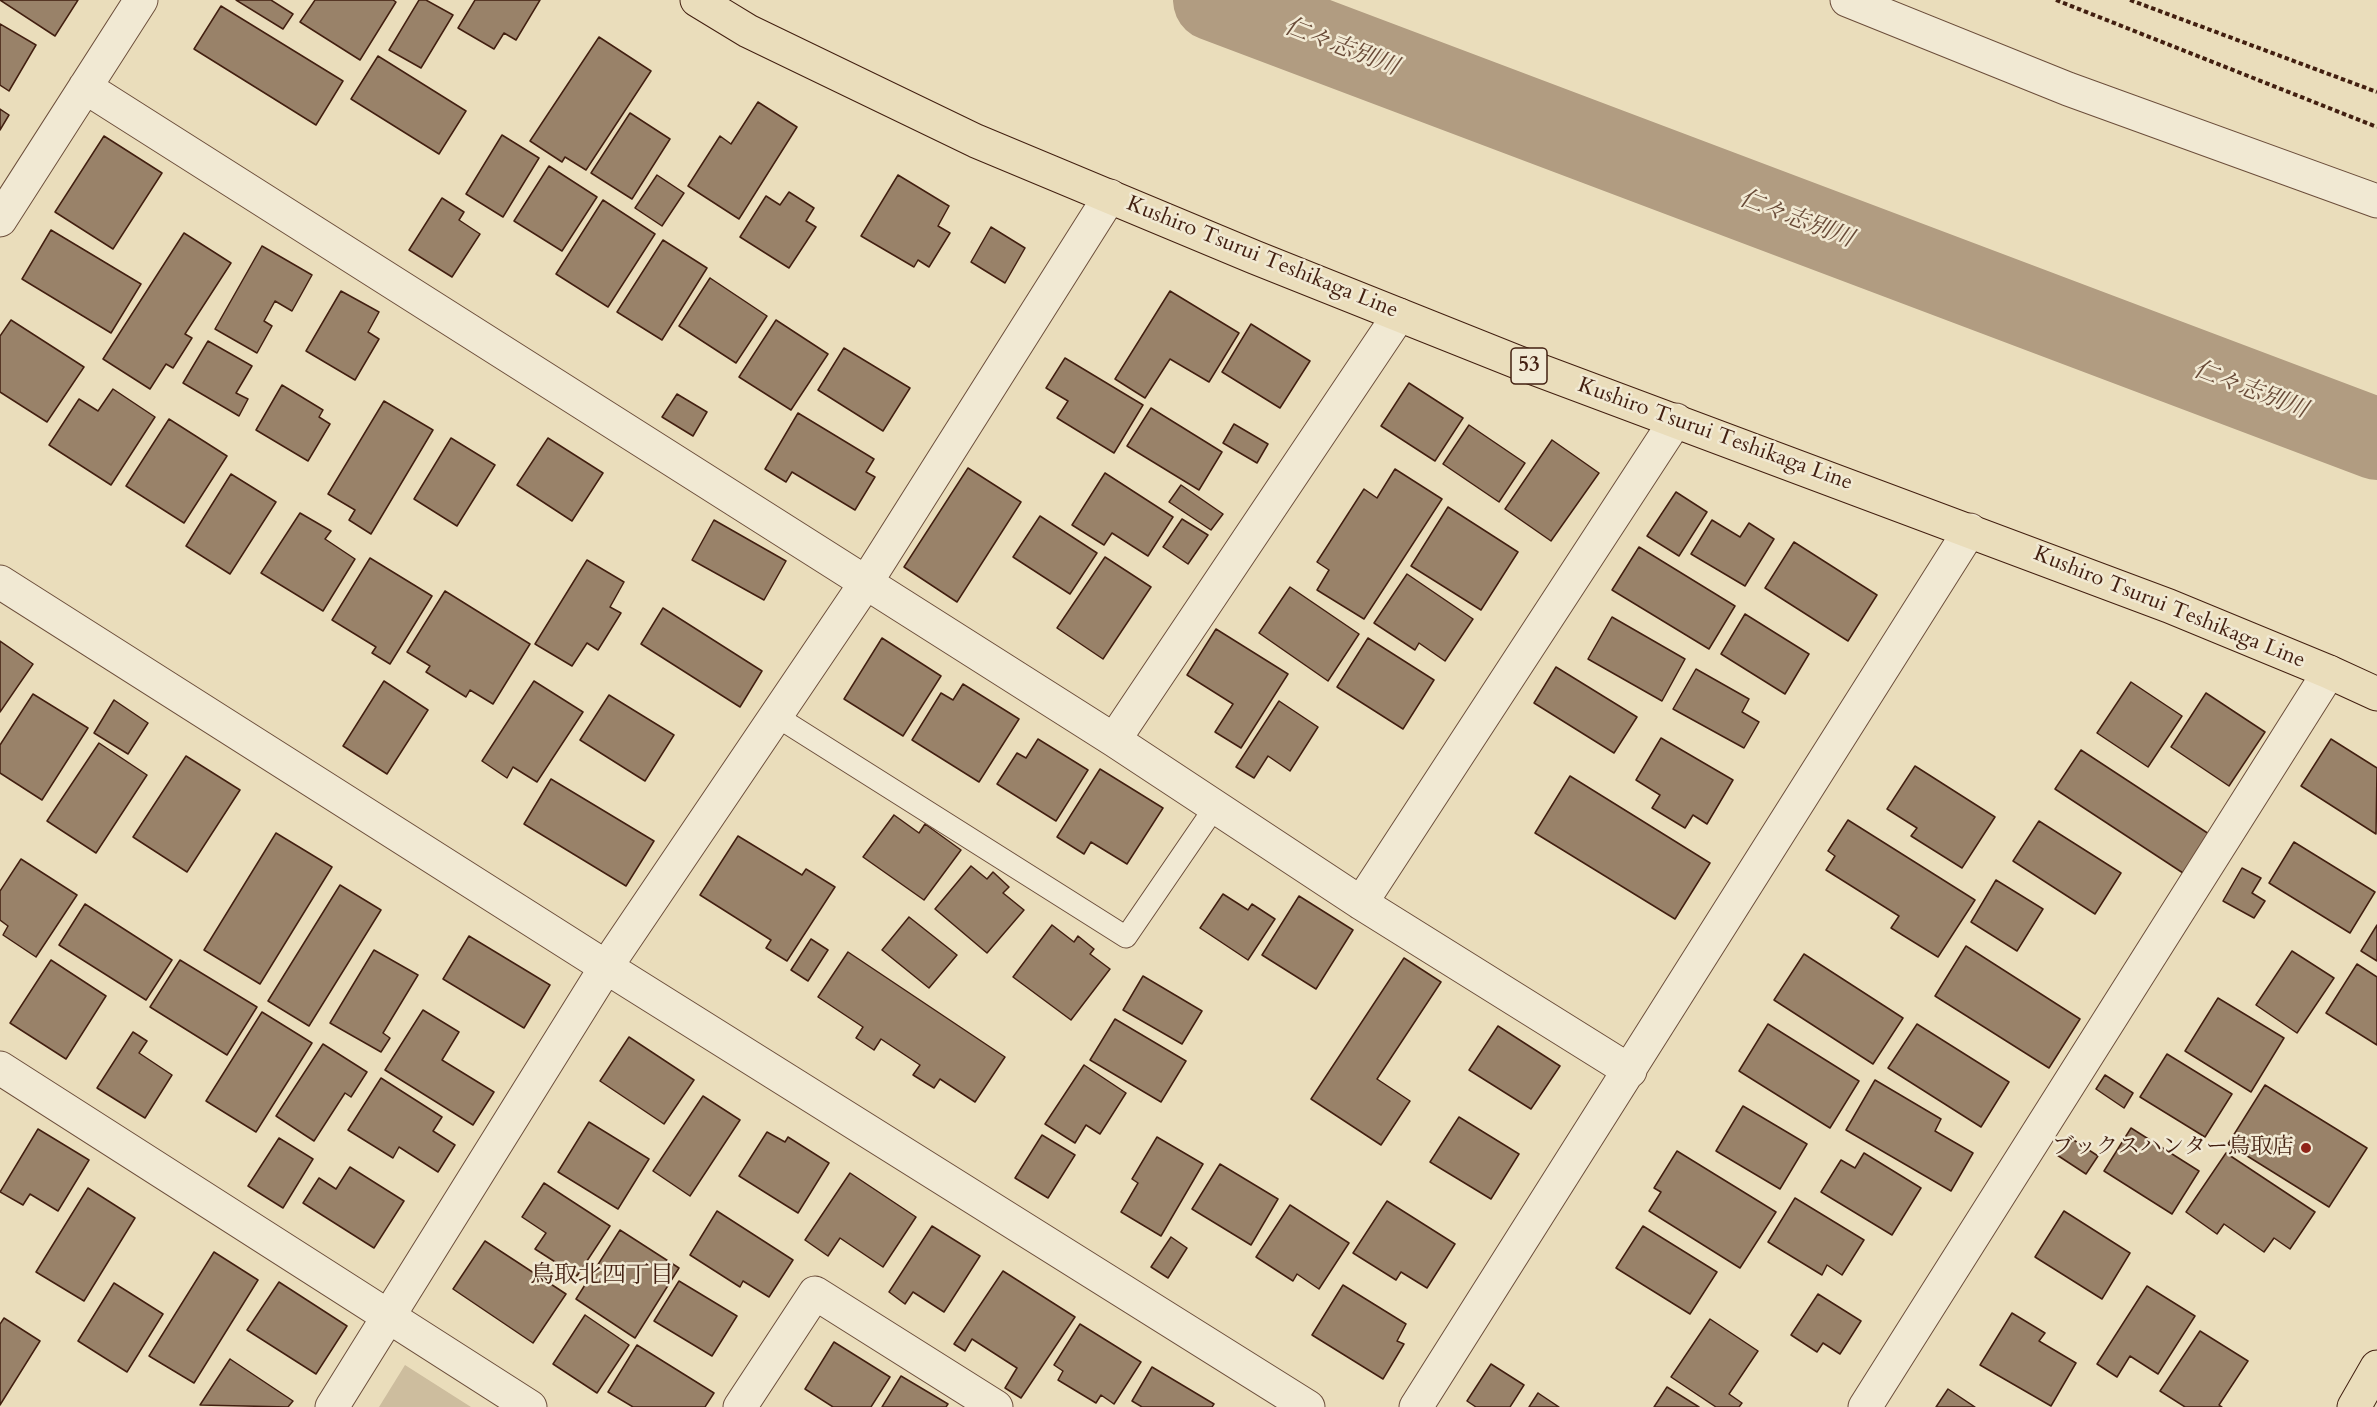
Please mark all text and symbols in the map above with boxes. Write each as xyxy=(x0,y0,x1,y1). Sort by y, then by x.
water label: 仁々志別川 xyxy=(1280,13,1402,83)
water label: 仁々志別川 xyxy=(1735,185,1857,255)
street label: Kushiro Tsurui Teshikaga Line xyxy=(1122,191,1402,325)
road number: 53 xyxy=(1511,348,1547,384)
water label: 仁々志別川 xyxy=(2189,356,2311,426)
street label: Kushiro Tsurui Teshikaga Line xyxy=(1574,373,1856,497)
street label: Kushiro Tsurui Teshikaga Line xyxy=(2029,541,2309,675)
place label: ブックスハンター鳥取店 xyxy=(2052,1135,2294,1161)
marker: ブックスハンター鳥取店 xyxy=(2299,1141,2313,1155)
district label: 鳥取北四丁目 xyxy=(530,1262,674,1290)

